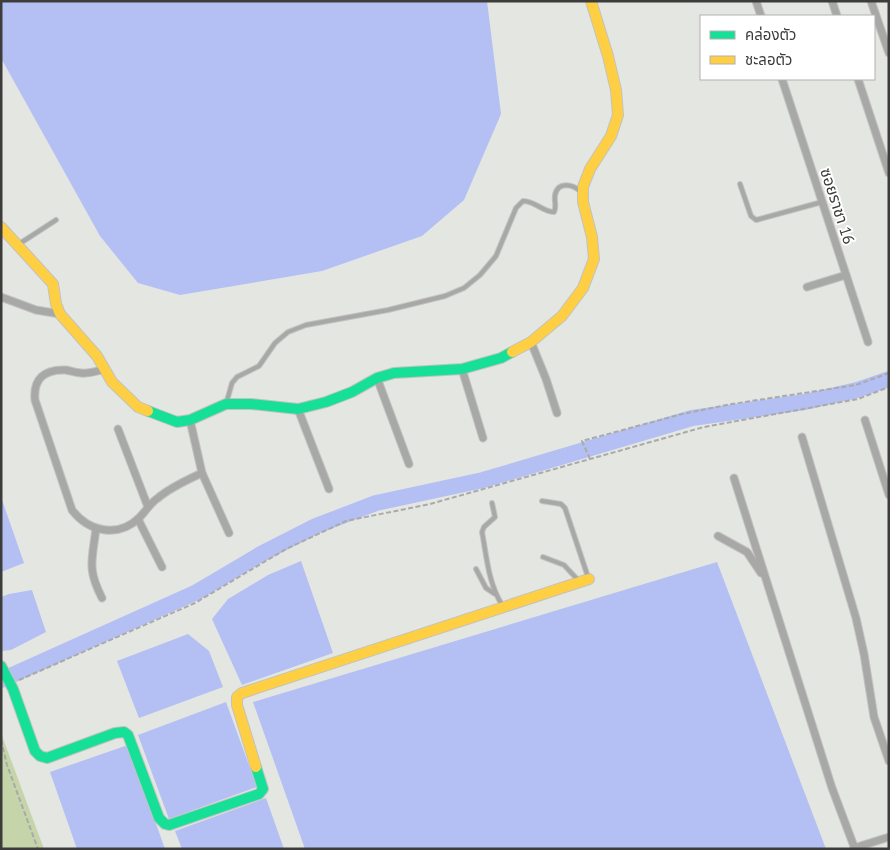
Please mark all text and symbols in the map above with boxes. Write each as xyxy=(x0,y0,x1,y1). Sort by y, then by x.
legend xyxy=(700,15,875,80)
text: คล่องตัว xyxy=(745,25,796,44)
text: ชะลอตัว xyxy=(745,50,792,69)
street label: ซอยราชา 16 xyxy=(816,165,860,247)

